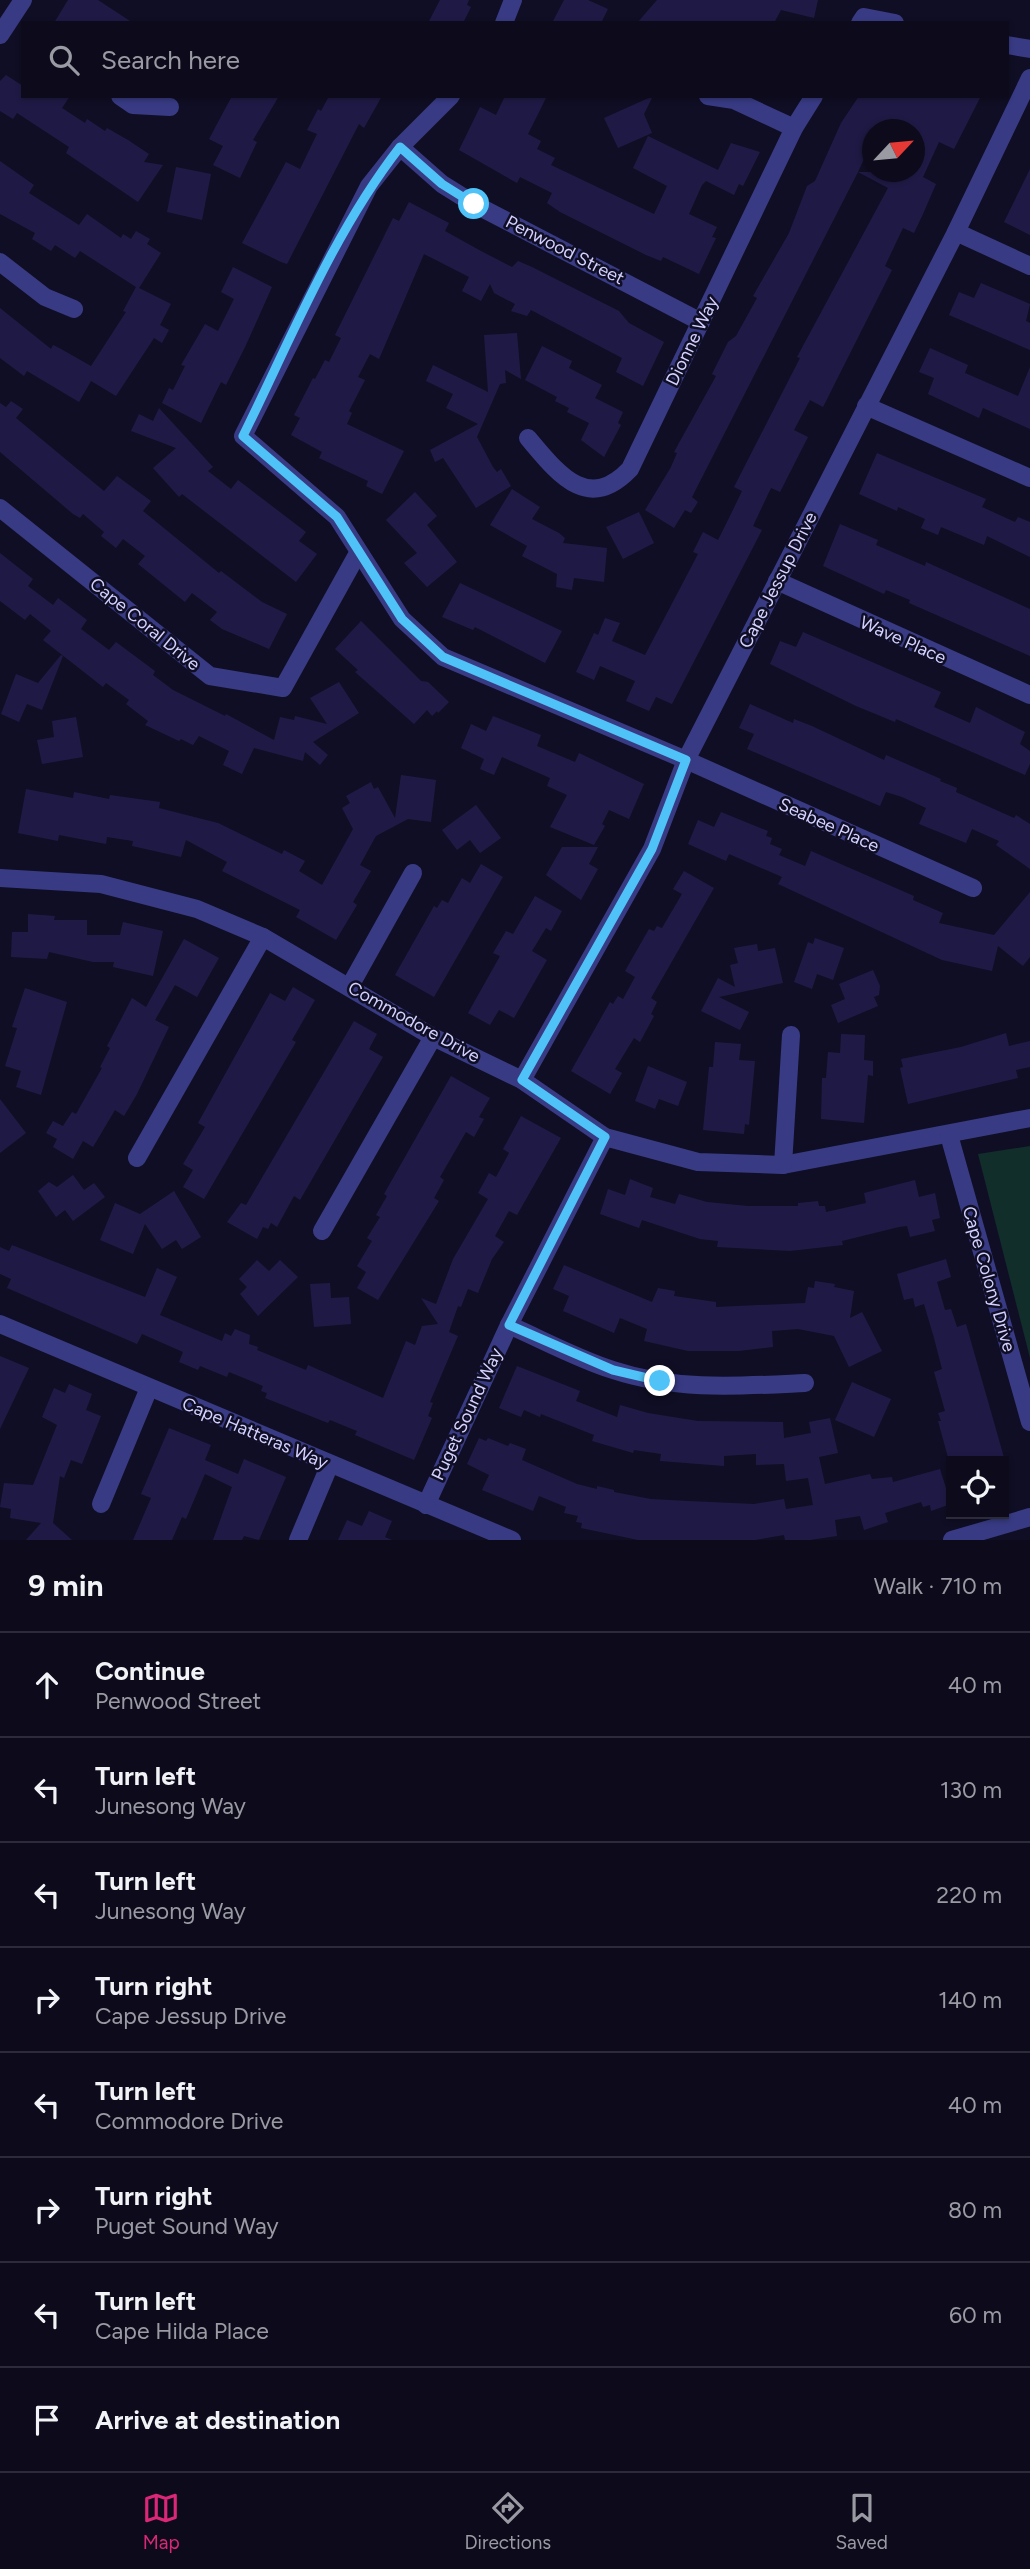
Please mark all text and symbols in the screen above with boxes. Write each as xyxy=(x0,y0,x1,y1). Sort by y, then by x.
search box xyxy=(21,21,1009,98)
icon: search xyxy=(45,41,83,79)
text: Search here xyxy=(101,44,240,76)
north arrow xyxy=(862,119,925,182)
route start xyxy=(458,188,489,219)
street label: Penwood Street xyxy=(502,211,628,289)
street label: Dionne Way xyxy=(661,292,723,389)
street label: Cape Jessup Drive xyxy=(734,508,822,652)
street label: Cape Coral Drive xyxy=(85,573,205,675)
street label: Wave Place xyxy=(856,611,950,669)
street label: Seabee Place xyxy=(775,793,883,857)
street label: Commodore Drive xyxy=(344,977,484,1067)
street label: Cape Colony Drive xyxy=(958,1204,1020,1354)
street label: Puget Sound Way xyxy=(427,1344,508,1484)
route end xyxy=(644,1365,675,1396)
street label: Cape Hatteras Way xyxy=(179,1392,332,1474)
map controls xyxy=(946,1456,1009,1519)
button: locate xyxy=(946,1456,1009,1519)
text: 9 min xyxy=(28,1567,104,1604)
text: Walk · 710 m xyxy=(874,1572,1002,1600)
text: Continue xyxy=(95,1655,205,1687)
icon: ahead xyxy=(28,1666,66,1704)
text: 40 m xyxy=(948,1671,1002,1699)
text: Penwood Street xyxy=(95,1687,261,1715)
text: Turn left xyxy=(95,1760,196,1792)
icon: left xyxy=(28,1771,66,1809)
text: 130 m xyxy=(940,1776,1002,1804)
text: Junesong Way xyxy=(95,1792,246,1820)
text: Turn left xyxy=(95,1865,196,1897)
icon: left xyxy=(28,1876,66,1914)
text: 220 m xyxy=(936,1881,1002,1909)
text: Junesong Way xyxy=(95,1897,246,1925)
text: Turn right xyxy=(95,1970,212,2002)
icon: right xyxy=(28,1981,66,2019)
text: 140 m xyxy=(938,1986,1002,2014)
text: Cape Jessup Drive xyxy=(95,2002,286,2030)
text: Turn left xyxy=(95,2075,196,2107)
icon: left xyxy=(28,2086,66,2124)
text: 40 m xyxy=(948,2091,1002,2119)
text: Commodore Drive xyxy=(95,2107,283,2135)
text: Turn right xyxy=(95,2180,212,2212)
icon: right xyxy=(28,2191,66,2229)
text: 80 m xyxy=(948,2196,1002,2224)
text: Puget Sound Way xyxy=(95,2212,279,2240)
text: Turn left xyxy=(95,2285,196,2317)
icon: left xyxy=(28,2296,66,2334)
text: 60 m xyxy=(949,2301,1002,2329)
text: Cape Hilda Place xyxy=(95,2317,269,2345)
icon: arrive xyxy=(28,2401,66,2439)
text: Arrive at destination xyxy=(95,2404,340,2436)
tab: Map xyxy=(142,2489,180,2554)
tab: Directions xyxy=(464,2489,551,2554)
tab: Saved xyxy=(835,2489,888,2554)

